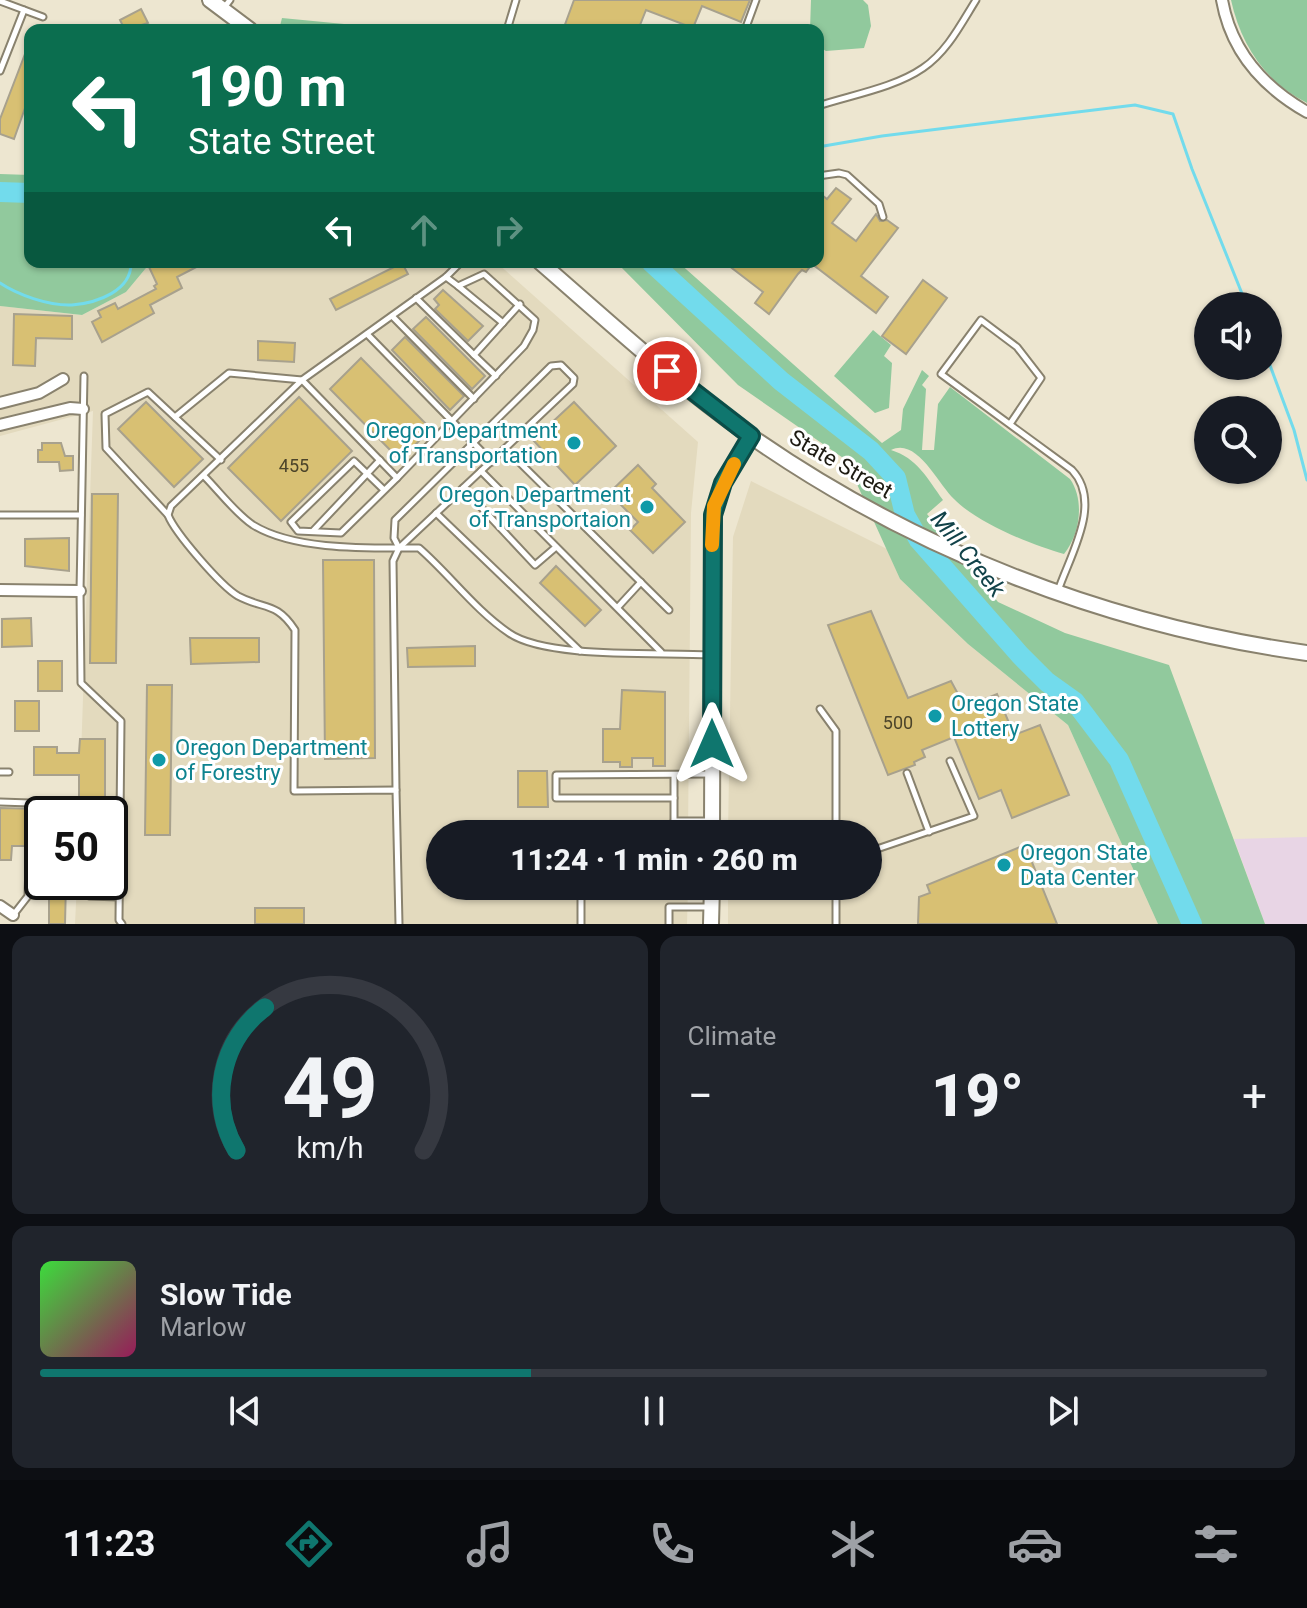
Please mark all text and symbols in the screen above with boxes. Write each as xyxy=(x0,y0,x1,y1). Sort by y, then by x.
text: 190 m xyxy=(188,54,347,120)
icon: left xyxy=(56,56,160,160)
text: State Street xyxy=(188,121,376,163)
icon: left xyxy=(318,208,362,252)
icon: ahead xyxy=(402,208,446,252)
icon: right xyxy=(486,208,530,252)
map controls xyxy=(1194,292,1282,484)
button: sound xyxy=(1194,292,1282,380)
pin xyxy=(633,337,701,405)
icon: arrive xyxy=(645,349,689,393)
button: search xyxy=(1194,396,1282,484)
place label: Oregon Department of Transportation xyxy=(366,418,558,468)
street label: State Street xyxy=(785,425,897,503)
marker: Oregon Department of Transportation xyxy=(565,434,583,452)
house number: 455 xyxy=(279,455,309,476)
place label: Oregon Department of Transportaion xyxy=(439,482,631,532)
marker: Oregon Department of Transportaion xyxy=(638,498,656,516)
water label: Mill Creek xyxy=(925,505,1012,604)
place label: Oregon State Lottery xyxy=(951,691,1079,741)
position arrow xyxy=(670,702,754,786)
marker: Oregon State Lottery xyxy=(926,707,944,725)
house number: 500 xyxy=(883,712,913,733)
place label: Oregon Department of Forestry xyxy=(175,735,367,785)
marker: Oregon Department of Forestry xyxy=(150,751,168,769)
speed limit sign: 50 xyxy=(24,796,128,900)
place label: Oregon State Data Center xyxy=(1020,840,1148,890)
text: 11:24 · 1 min · 260 m xyxy=(510,842,798,877)
marker: Oregon State Data Center xyxy=(995,856,1013,874)
text: Climate xyxy=(688,1021,776,1051)
text: 49 xyxy=(282,1040,377,1137)
text: 19° xyxy=(931,1060,1024,1131)
text: − xyxy=(688,1070,713,1122)
text: + xyxy=(1242,1070,1267,1122)
text: km/h xyxy=(296,1131,363,1165)
text: Slow Tide xyxy=(160,1277,292,1312)
text: Marlow xyxy=(160,1312,246,1342)
icon: previous xyxy=(223,1389,267,1433)
icon: pause xyxy=(632,1389,676,1433)
icon: next xyxy=(1041,1389,1085,1433)
icon: directions xyxy=(281,1516,337,1572)
icon: music xyxy=(462,1516,518,1572)
icon: phone xyxy=(644,1516,700,1572)
icon: climate xyxy=(825,1516,881,1572)
icon: car xyxy=(1007,1516,1063,1572)
icon: filters xyxy=(1188,1516,1244,1572)
text: 11:23 xyxy=(63,1523,155,1565)

